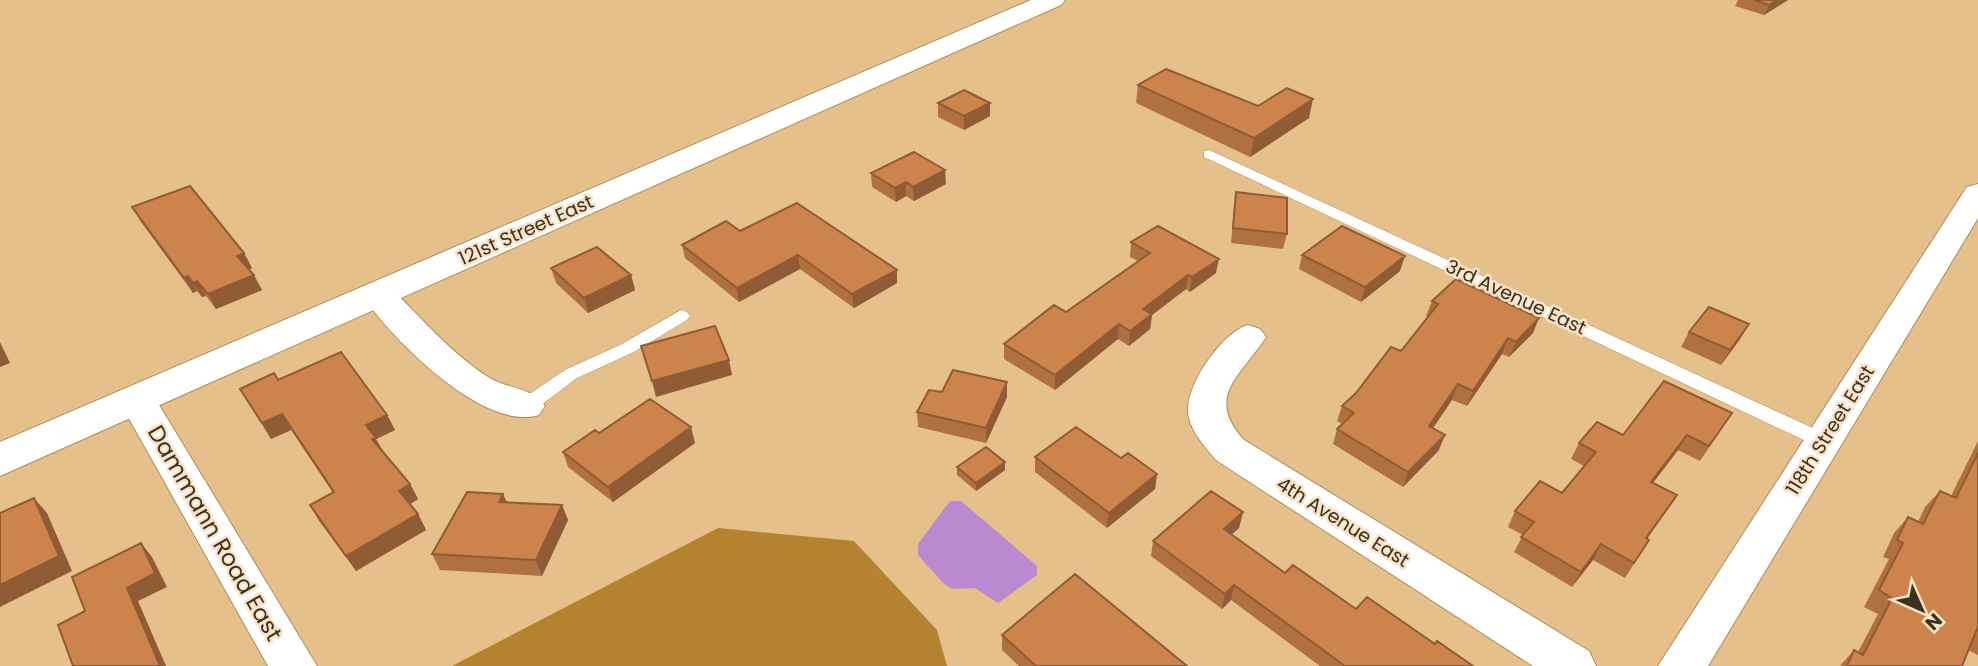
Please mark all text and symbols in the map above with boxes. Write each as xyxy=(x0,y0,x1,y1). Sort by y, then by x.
street label: 121st Street East xyxy=(454,188,598,272)
street label: 3rd Avenue East xyxy=(1441,253,1591,341)
street label: 118th Street East xyxy=(1779,360,1881,500)
street label: Dammann Road East xyxy=(140,419,290,647)
street label: 4th Avenue East xyxy=(1271,470,1415,574)
north arrow xyxy=(1887,575,1957,645)
text: N xyxy=(1919,607,1948,636)

